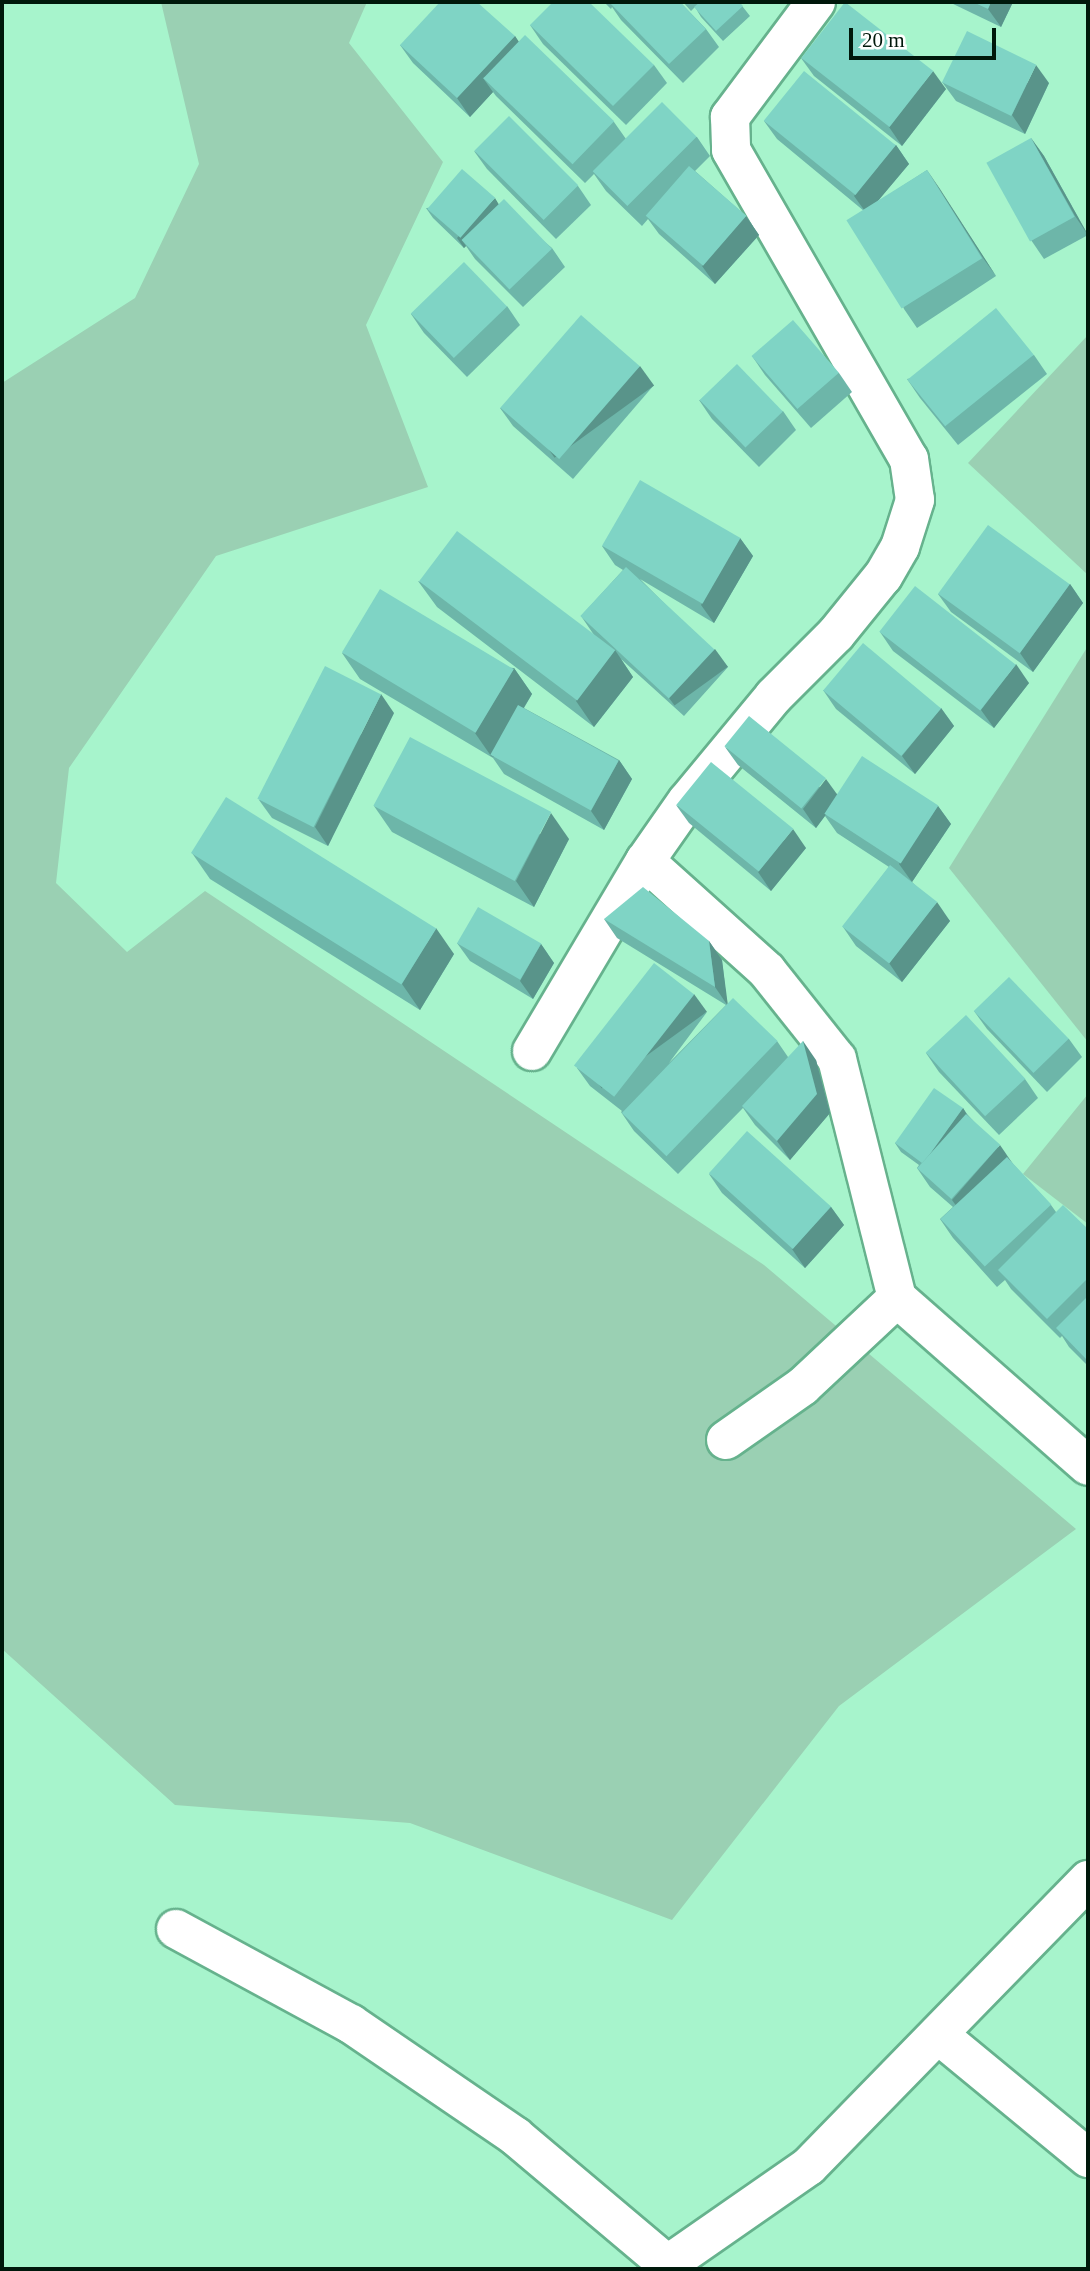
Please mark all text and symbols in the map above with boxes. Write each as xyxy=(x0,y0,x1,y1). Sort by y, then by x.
scale bar xyxy=(852,14,999,58)
text: 20 m xyxy=(862,28,905,52)

